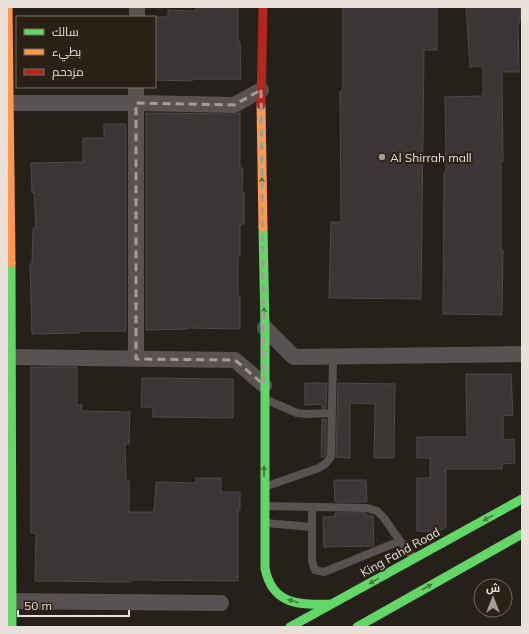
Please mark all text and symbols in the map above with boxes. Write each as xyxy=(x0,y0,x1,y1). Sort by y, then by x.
legend xyxy=(16,16,156,88)
text: سالك xyxy=(52,24,79,39)
text: بطيء xyxy=(52,44,81,62)
text: مزدحم xyxy=(52,64,84,80)
place label: Al Shirrah mall xyxy=(390,150,472,165)
marker: Al Shirrah mall xyxy=(377,152,387,162)
one-way arrow xyxy=(259,177,266,189)
one-way arrow xyxy=(261,307,268,319)
one-way arrow xyxy=(261,464,267,477)
one-way arrow xyxy=(482,514,494,521)
street label: King Fahd Road xyxy=(358,524,442,580)
one-way arrow xyxy=(368,577,380,584)
north arrow xyxy=(473,578,513,618)
text: ش xyxy=(486,581,500,595)
one-way arrow xyxy=(421,584,433,591)
scale bar xyxy=(18,592,129,618)
text: 50 m xyxy=(24,598,52,613)
one-way arrow xyxy=(287,598,299,604)

